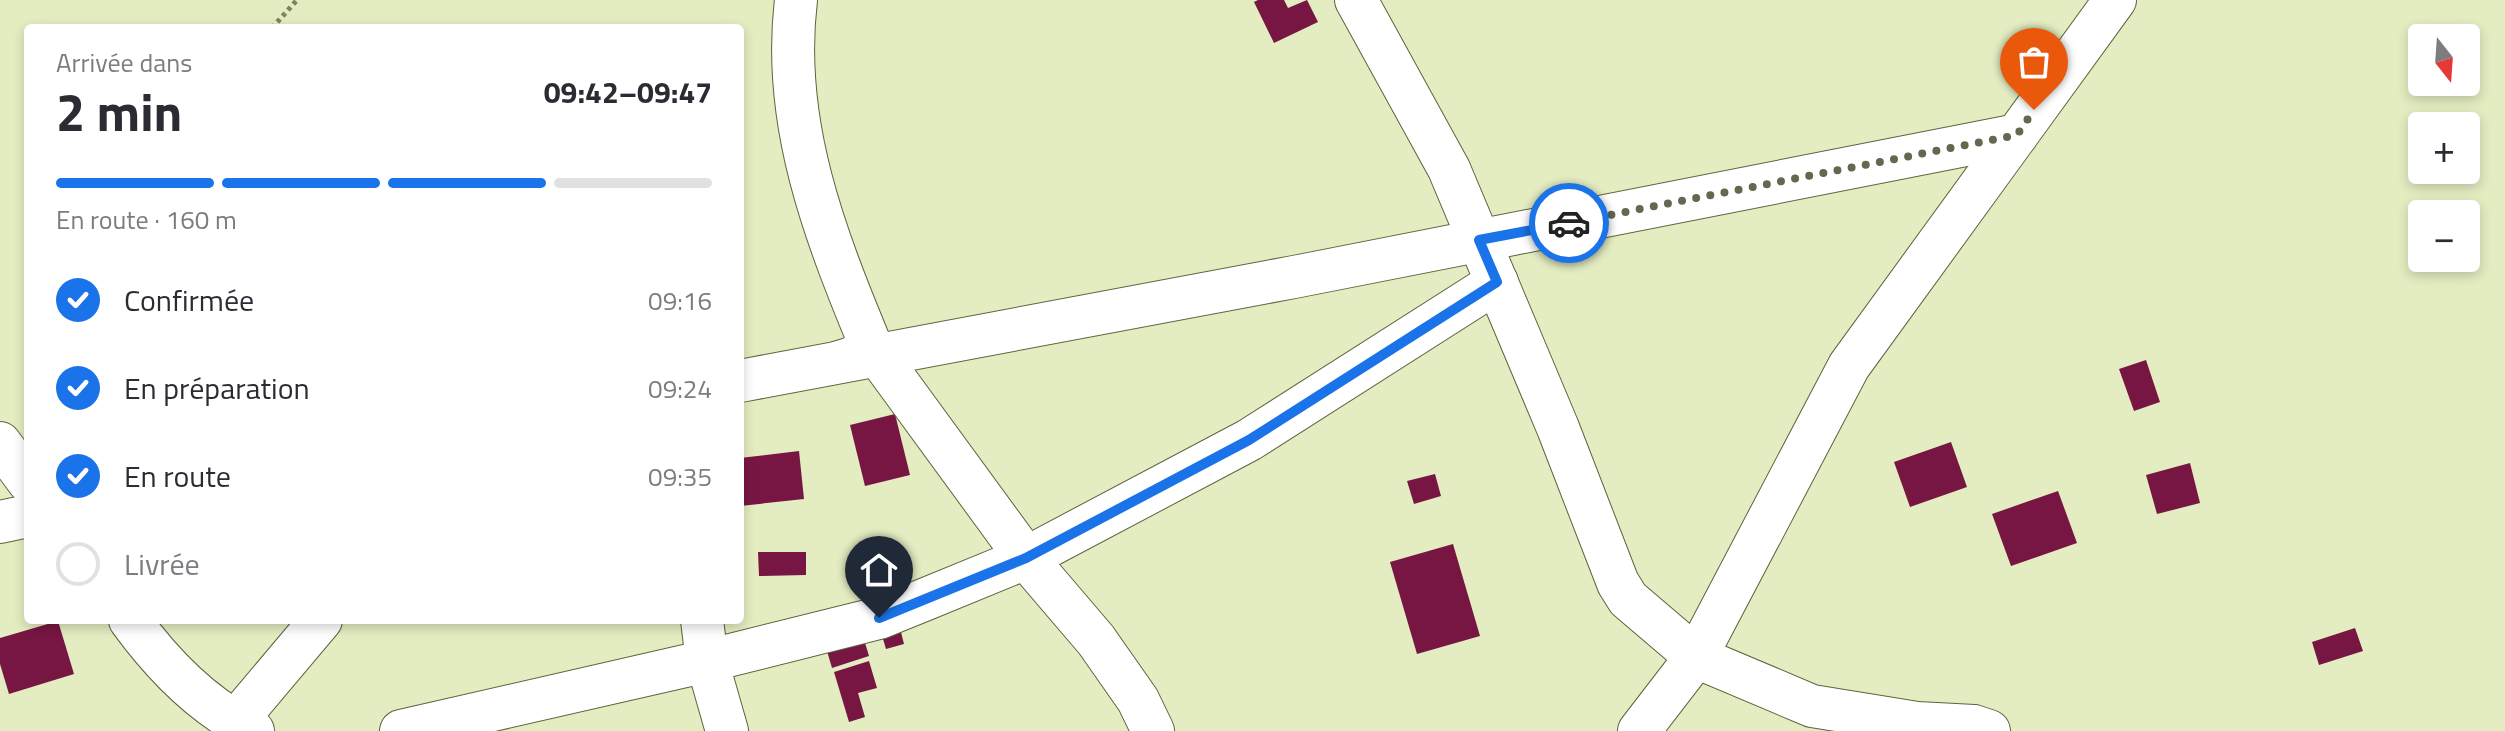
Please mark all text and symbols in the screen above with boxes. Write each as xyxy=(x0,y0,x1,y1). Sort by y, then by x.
north arrow xyxy=(2408,24,2480,96)
map controls xyxy=(2408,24,2480,272)
pin xyxy=(2000,28,2068,110)
icon: bag xyxy=(2012,40,2056,84)
text: Arrivée dans xyxy=(56,43,192,82)
text: 09:42–09:47 xyxy=(544,69,712,115)
text: 2 min xyxy=(56,72,182,151)
button: + xyxy=(2408,112,2480,184)
courier xyxy=(1529,183,1609,263)
text: En route · 160 m xyxy=(56,200,237,239)
button: − xyxy=(2408,200,2480,272)
icon: car xyxy=(1547,201,1591,245)
text: Confirmée xyxy=(124,277,254,323)
icon: check xyxy=(56,278,100,322)
text: 09:16 xyxy=(648,281,712,320)
text: En préparation xyxy=(124,365,310,411)
icon: check xyxy=(56,366,100,410)
text: 09:24 xyxy=(648,369,712,408)
text: En route xyxy=(124,453,231,499)
icon: check xyxy=(56,454,100,498)
text: 09:35 xyxy=(648,457,712,496)
pin xyxy=(845,536,913,618)
text: Livrée xyxy=(124,541,200,587)
icon: home xyxy=(857,548,901,592)

